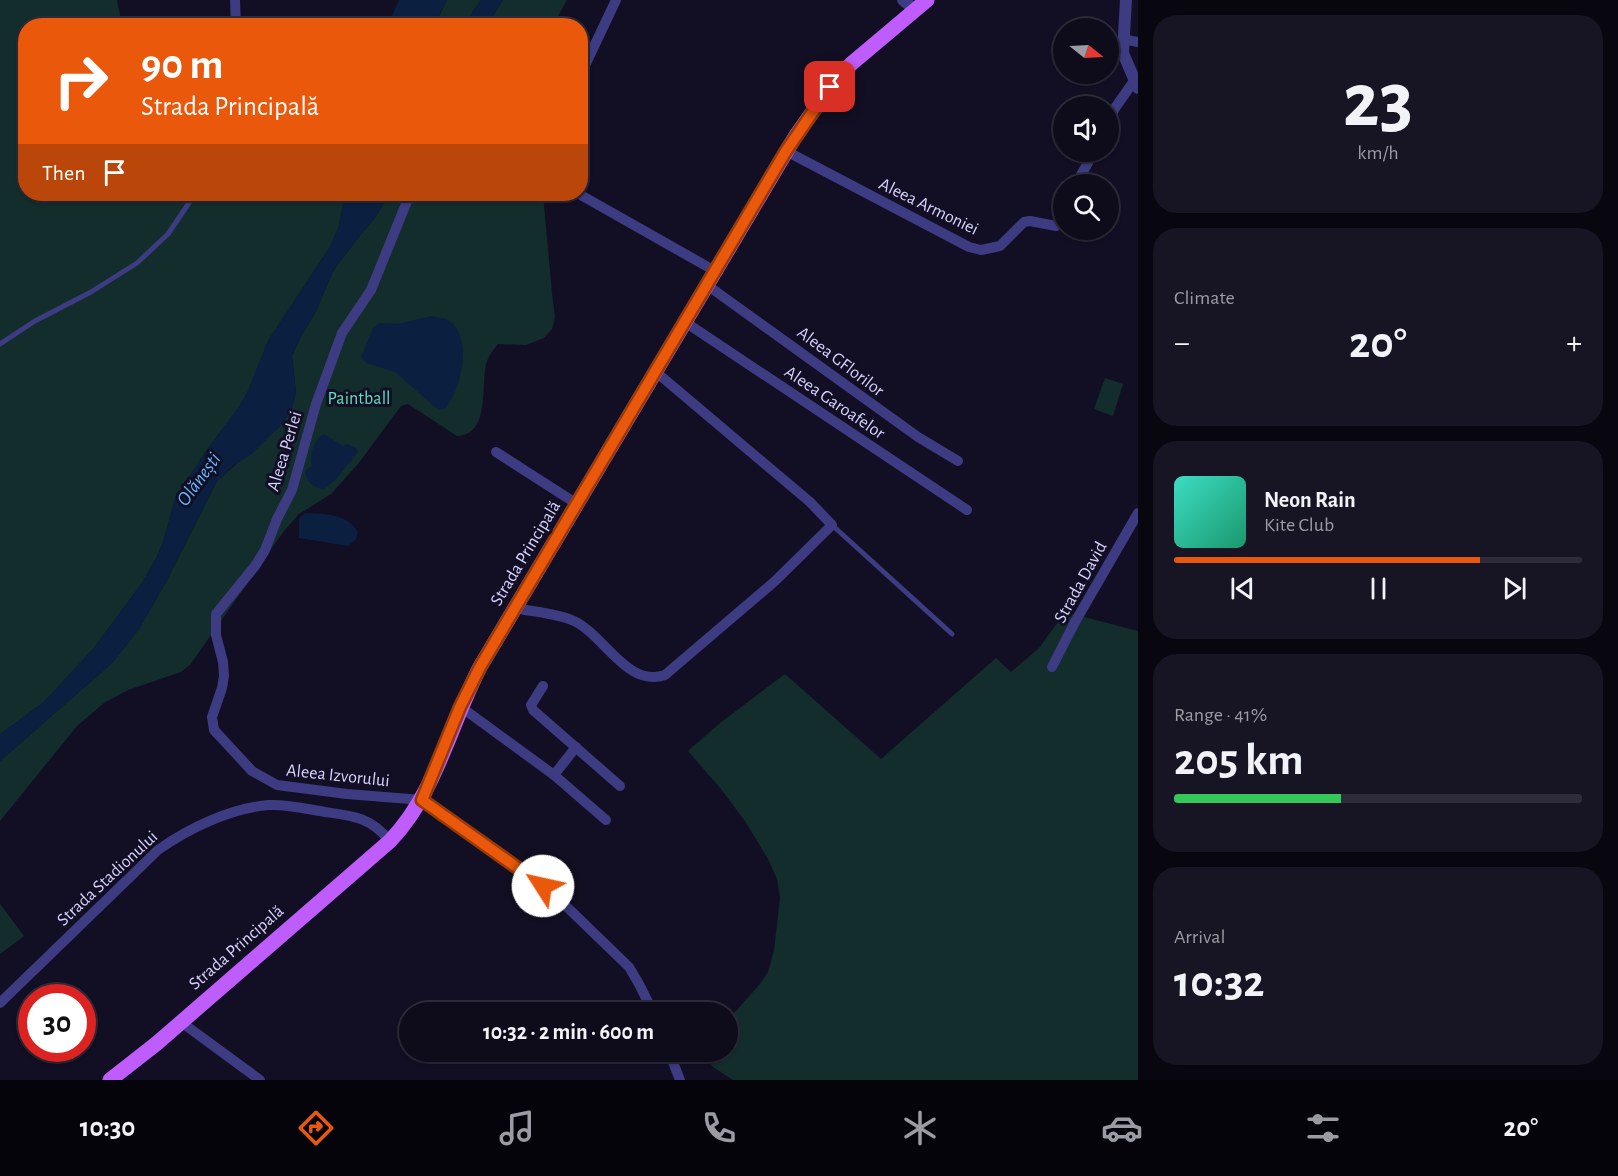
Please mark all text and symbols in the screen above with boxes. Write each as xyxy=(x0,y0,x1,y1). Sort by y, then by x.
north arrow xyxy=(1053,18,1119,84)
map controls xyxy=(1053,18,1119,240)
icon: right xyxy=(42,42,120,120)
text: 90 m xyxy=(141,44,223,86)
pin xyxy=(804,61,855,112)
text: 23 xyxy=(1343,63,1413,141)
icon: arrive xyxy=(813,70,846,103)
text: Strada Principală xyxy=(141,93,319,120)
button: sound xyxy=(1053,96,1119,162)
text: km/h xyxy=(1357,143,1399,163)
icon: arrive xyxy=(98,156,131,189)
text: Then xyxy=(42,162,86,184)
button: search xyxy=(1053,174,1119,240)
street label: Aleea Armoniei xyxy=(876,175,981,239)
text: Climate xyxy=(1174,288,1235,308)
text: 20° xyxy=(1349,321,1407,366)
street label: Aleea GFlorilor xyxy=(794,323,887,400)
text: − xyxy=(1174,327,1190,360)
text: + xyxy=(1566,327,1582,360)
street label: Aleea Garoafelor xyxy=(781,363,888,443)
park label: Paintball xyxy=(327,390,391,408)
street label: Aleea Perlei xyxy=(264,409,306,493)
water label: Olănești xyxy=(173,449,225,510)
text: Neon Rain xyxy=(1264,489,1356,511)
street label: Strada Principală xyxy=(488,498,564,609)
text: Kite Club xyxy=(1264,515,1334,535)
street label: Strada David xyxy=(1051,539,1111,626)
icon: previous xyxy=(1226,572,1259,605)
icon: pause xyxy=(1362,572,1395,605)
icon: next xyxy=(1498,572,1531,605)
text: Range · 41% xyxy=(1174,705,1267,725)
text: 205 km xyxy=(1174,738,1303,783)
street label: Aleea Izvorului xyxy=(285,762,391,790)
street label: Strada Stadionului xyxy=(54,828,161,930)
position arrow xyxy=(511,854,575,918)
street label: Strada Principală xyxy=(186,902,287,994)
text: Arrival xyxy=(1174,927,1225,947)
text: 10:32 xyxy=(1174,960,1265,1005)
speed limit sign: 30 xyxy=(18,984,96,1062)
text: 10:32 · 2 min · 600 m xyxy=(483,1021,654,1043)
icon: directions xyxy=(295,1107,337,1149)
icon: music xyxy=(496,1107,538,1149)
icon: phone xyxy=(698,1107,740,1149)
icon: climate xyxy=(899,1107,941,1149)
icon: car xyxy=(1101,1107,1143,1149)
icon: filters xyxy=(1302,1107,1344,1149)
text: 10:30 xyxy=(80,1114,135,1141)
text: 20° xyxy=(1503,1114,1538,1141)

